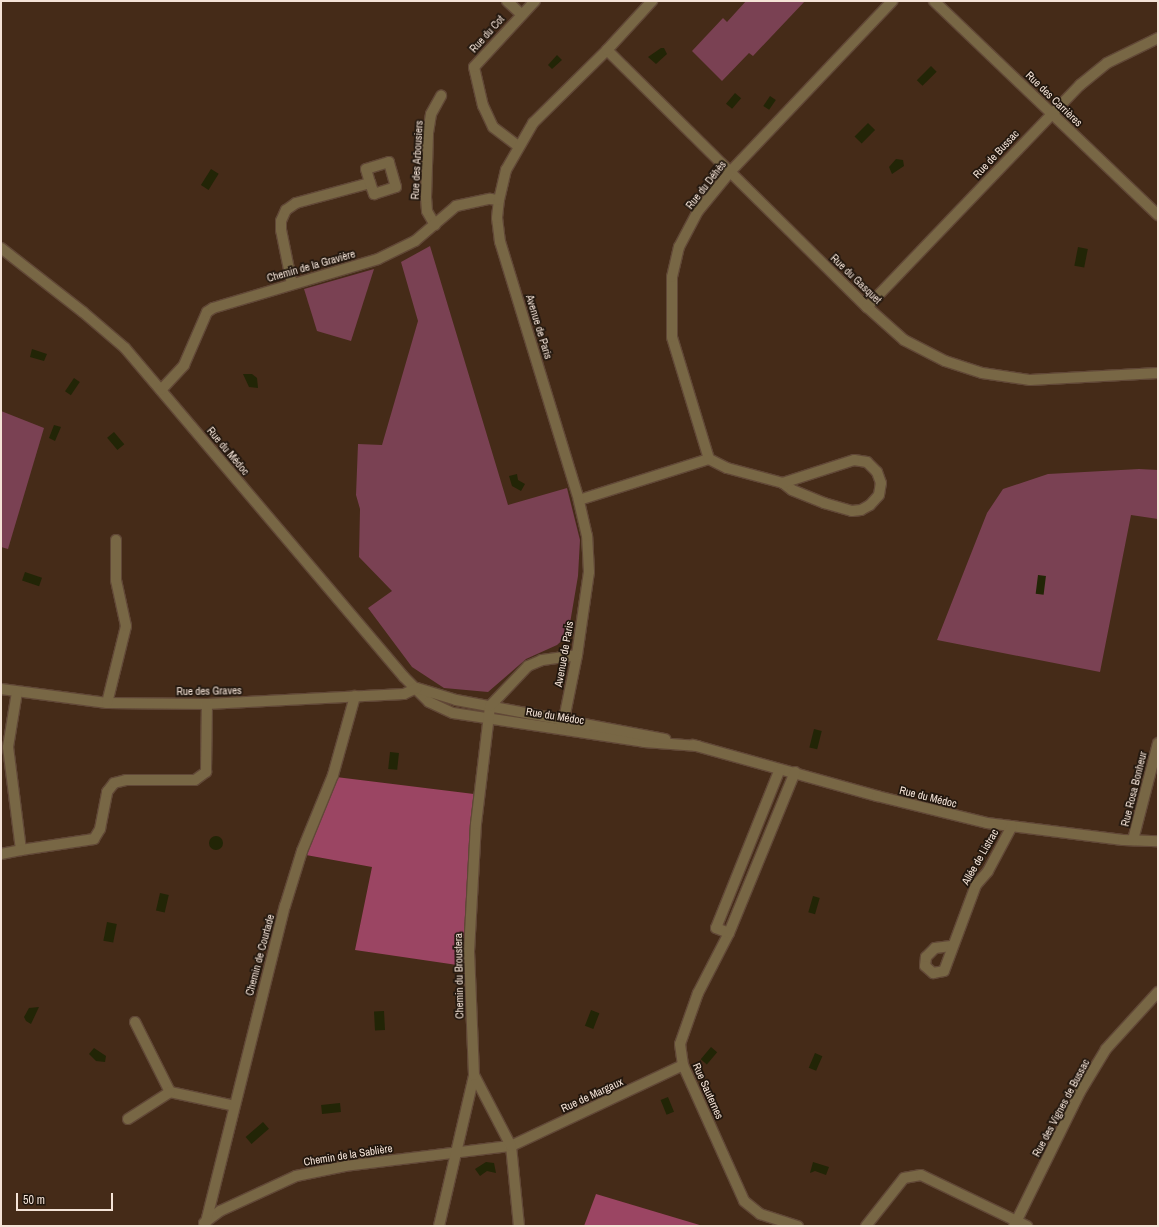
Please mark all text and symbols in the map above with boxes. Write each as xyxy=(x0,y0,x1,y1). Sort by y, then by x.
street label: Rue du Cot xyxy=(467,13,507,55)
street label: Rue des Carrières xyxy=(1023,69,1085,129)
street label: Rue des Arbousiers xyxy=(408,120,426,200)
street label: Rue de Bussac xyxy=(970,127,1022,181)
street label: Rue du Déhès xyxy=(683,158,729,212)
street label: Chemin de la Gravière xyxy=(265,247,357,285)
street label: Rue du Gasquet xyxy=(828,251,884,307)
street label: Avenue de Paris xyxy=(523,293,555,361)
street label: Rue du Médoc xyxy=(204,424,252,478)
street label: Avenue de Paris xyxy=(552,620,576,688)
street label: Rue des Graves xyxy=(176,684,242,698)
street label: Rue du Médoc xyxy=(525,705,585,727)
street label: Rue Rosa Bonheur xyxy=(1118,750,1150,828)
street label: Rue du Médoc xyxy=(898,784,958,810)
street label: Allée de Listrac xyxy=(959,827,1001,887)
street label: Chemin de Courtade xyxy=(243,913,277,997)
street label: Chemin du Broustera xyxy=(452,933,466,1019)
street label: Rue des Vignes de Bussac xyxy=(1030,1057,1092,1159)
street label: Rue Sauternes xyxy=(690,1061,726,1121)
street label: Rue de Margaux xyxy=(559,1075,625,1115)
street label: Chemin de la Sablière xyxy=(303,1141,393,1169)
scale bar xyxy=(18,1185,115,1211)
text: 50 m xyxy=(23,1192,45,1208)

